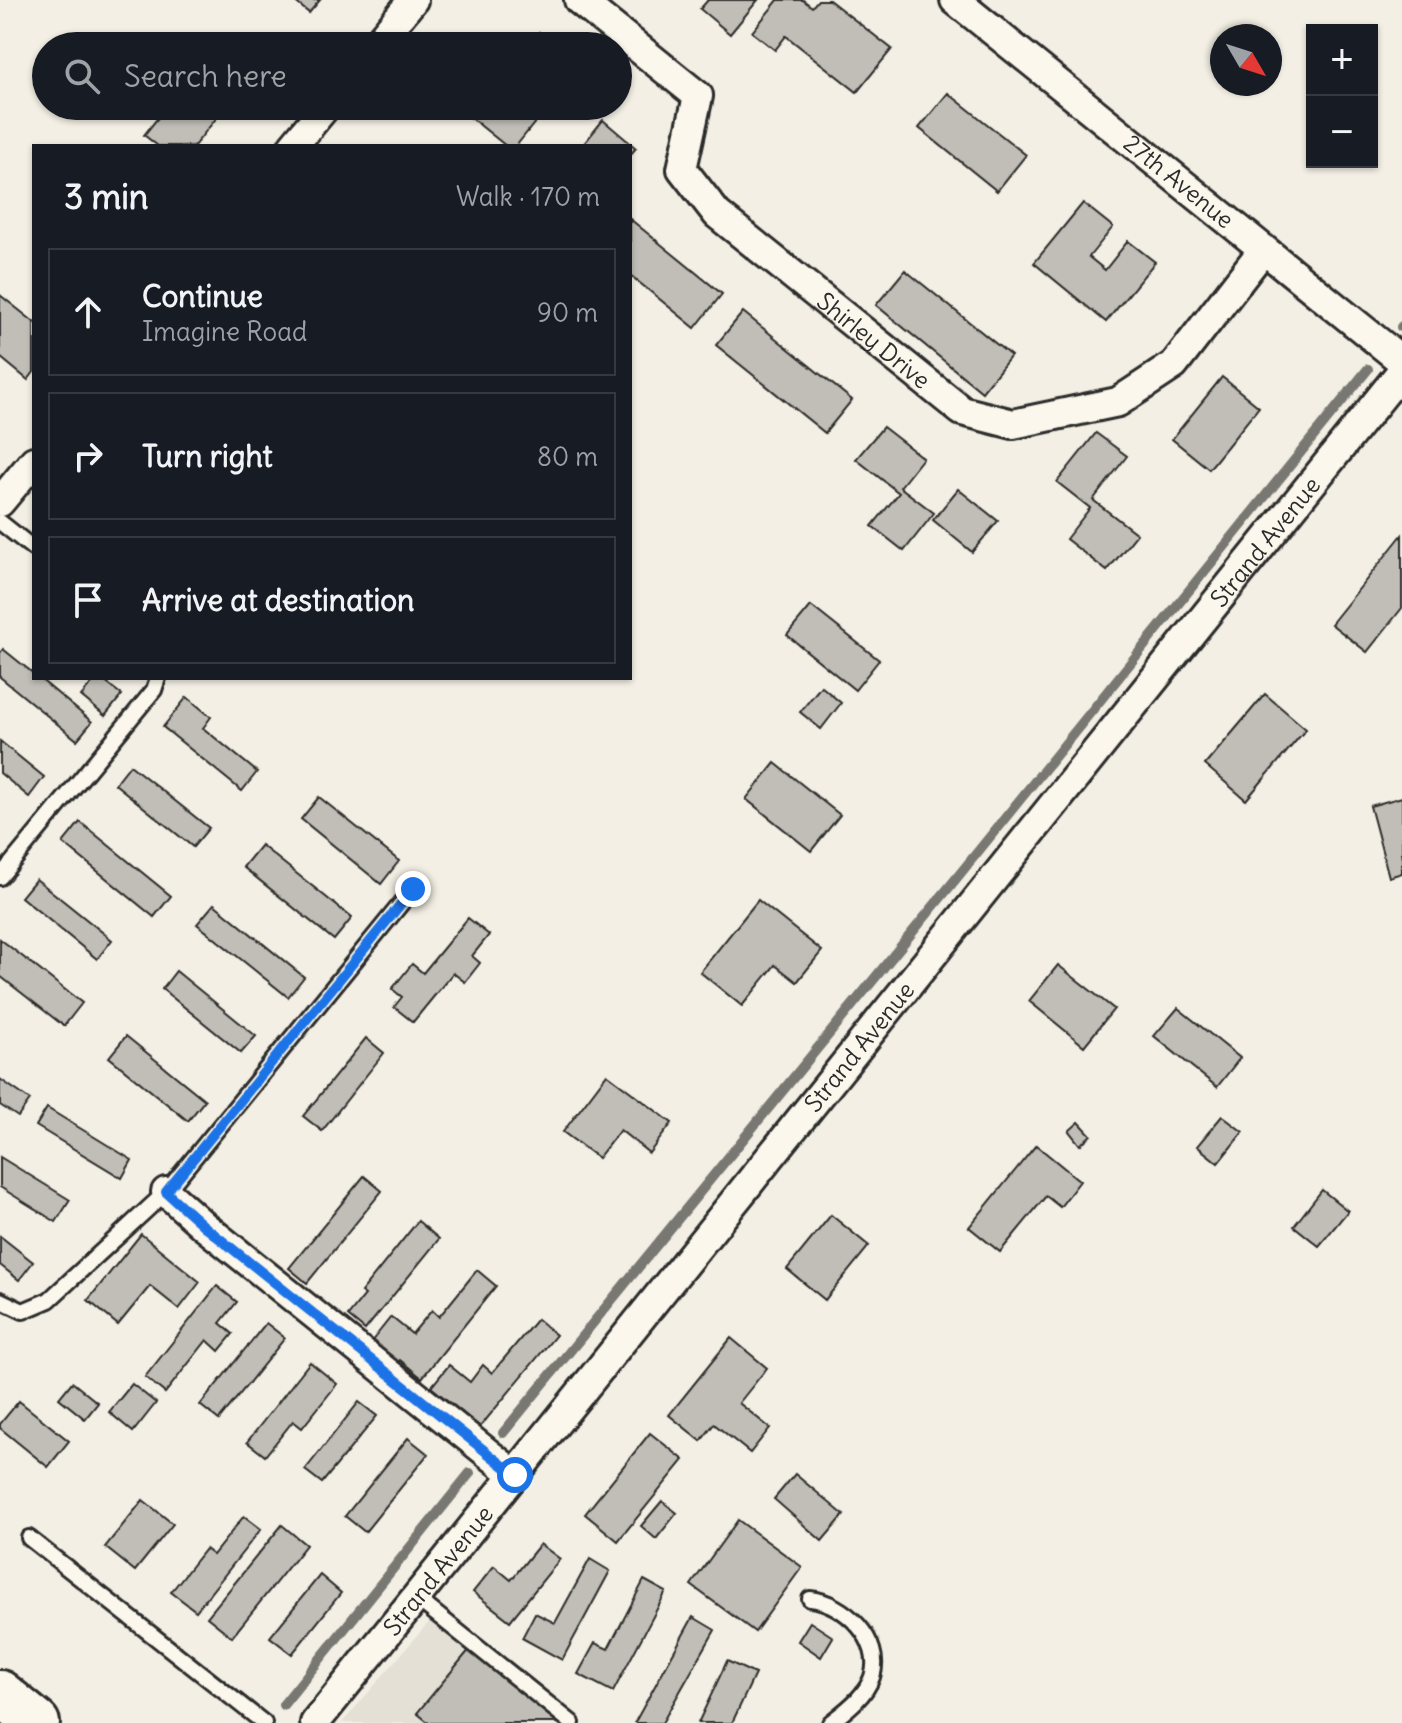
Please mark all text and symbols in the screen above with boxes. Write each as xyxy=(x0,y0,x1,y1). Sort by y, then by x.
north arrow xyxy=(1210,24,1282,96)
map controls xyxy=(1306,24,1378,168)
button: + xyxy=(1306,24,1378,96)
search box xyxy=(32,32,632,120)
icon: search xyxy=(60,54,104,98)
text: Search here xyxy=(124,57,287,95)
button: − xyxy=(1306,96,1378,168)
street label: 27th Avenue xyxy=(1118,127,1240,234)
text: 3 min xyxy=(64,175,149,218)
text: Walk · 170 m xyxy=(456,180,600,213)
text: Continue xyxy=(142,277,263,315)
street label: Shirley Drive xyxy=(811,286,937,395)
icon: ahead xyxy=(66,290,110,334)
text: 90 m xyxy=(537,296,598,329)
text: Imagine Road xyxy=(142,315,307,348)
icon: right xyxy=(66,434,110,478)
text: Turn right xyxy=(142,437,273,475)
text: 80 m xyxy=(537,440,598,473)
street label: Strand Avenue xyxy=(1204,470,1326,613)
icon: arrive xyxy=(66,578,110,622)
text: Arrive at destination xyxy=(142,581,414,619)
route end xyxy=(395,871,431,907)
street label: Strand Avenue xyxy=(798,975,920,1118)
route start xyxy=(497,1457,533,1493)
street label: Strand Avenue xyxy=(376,1499,499,1641)

